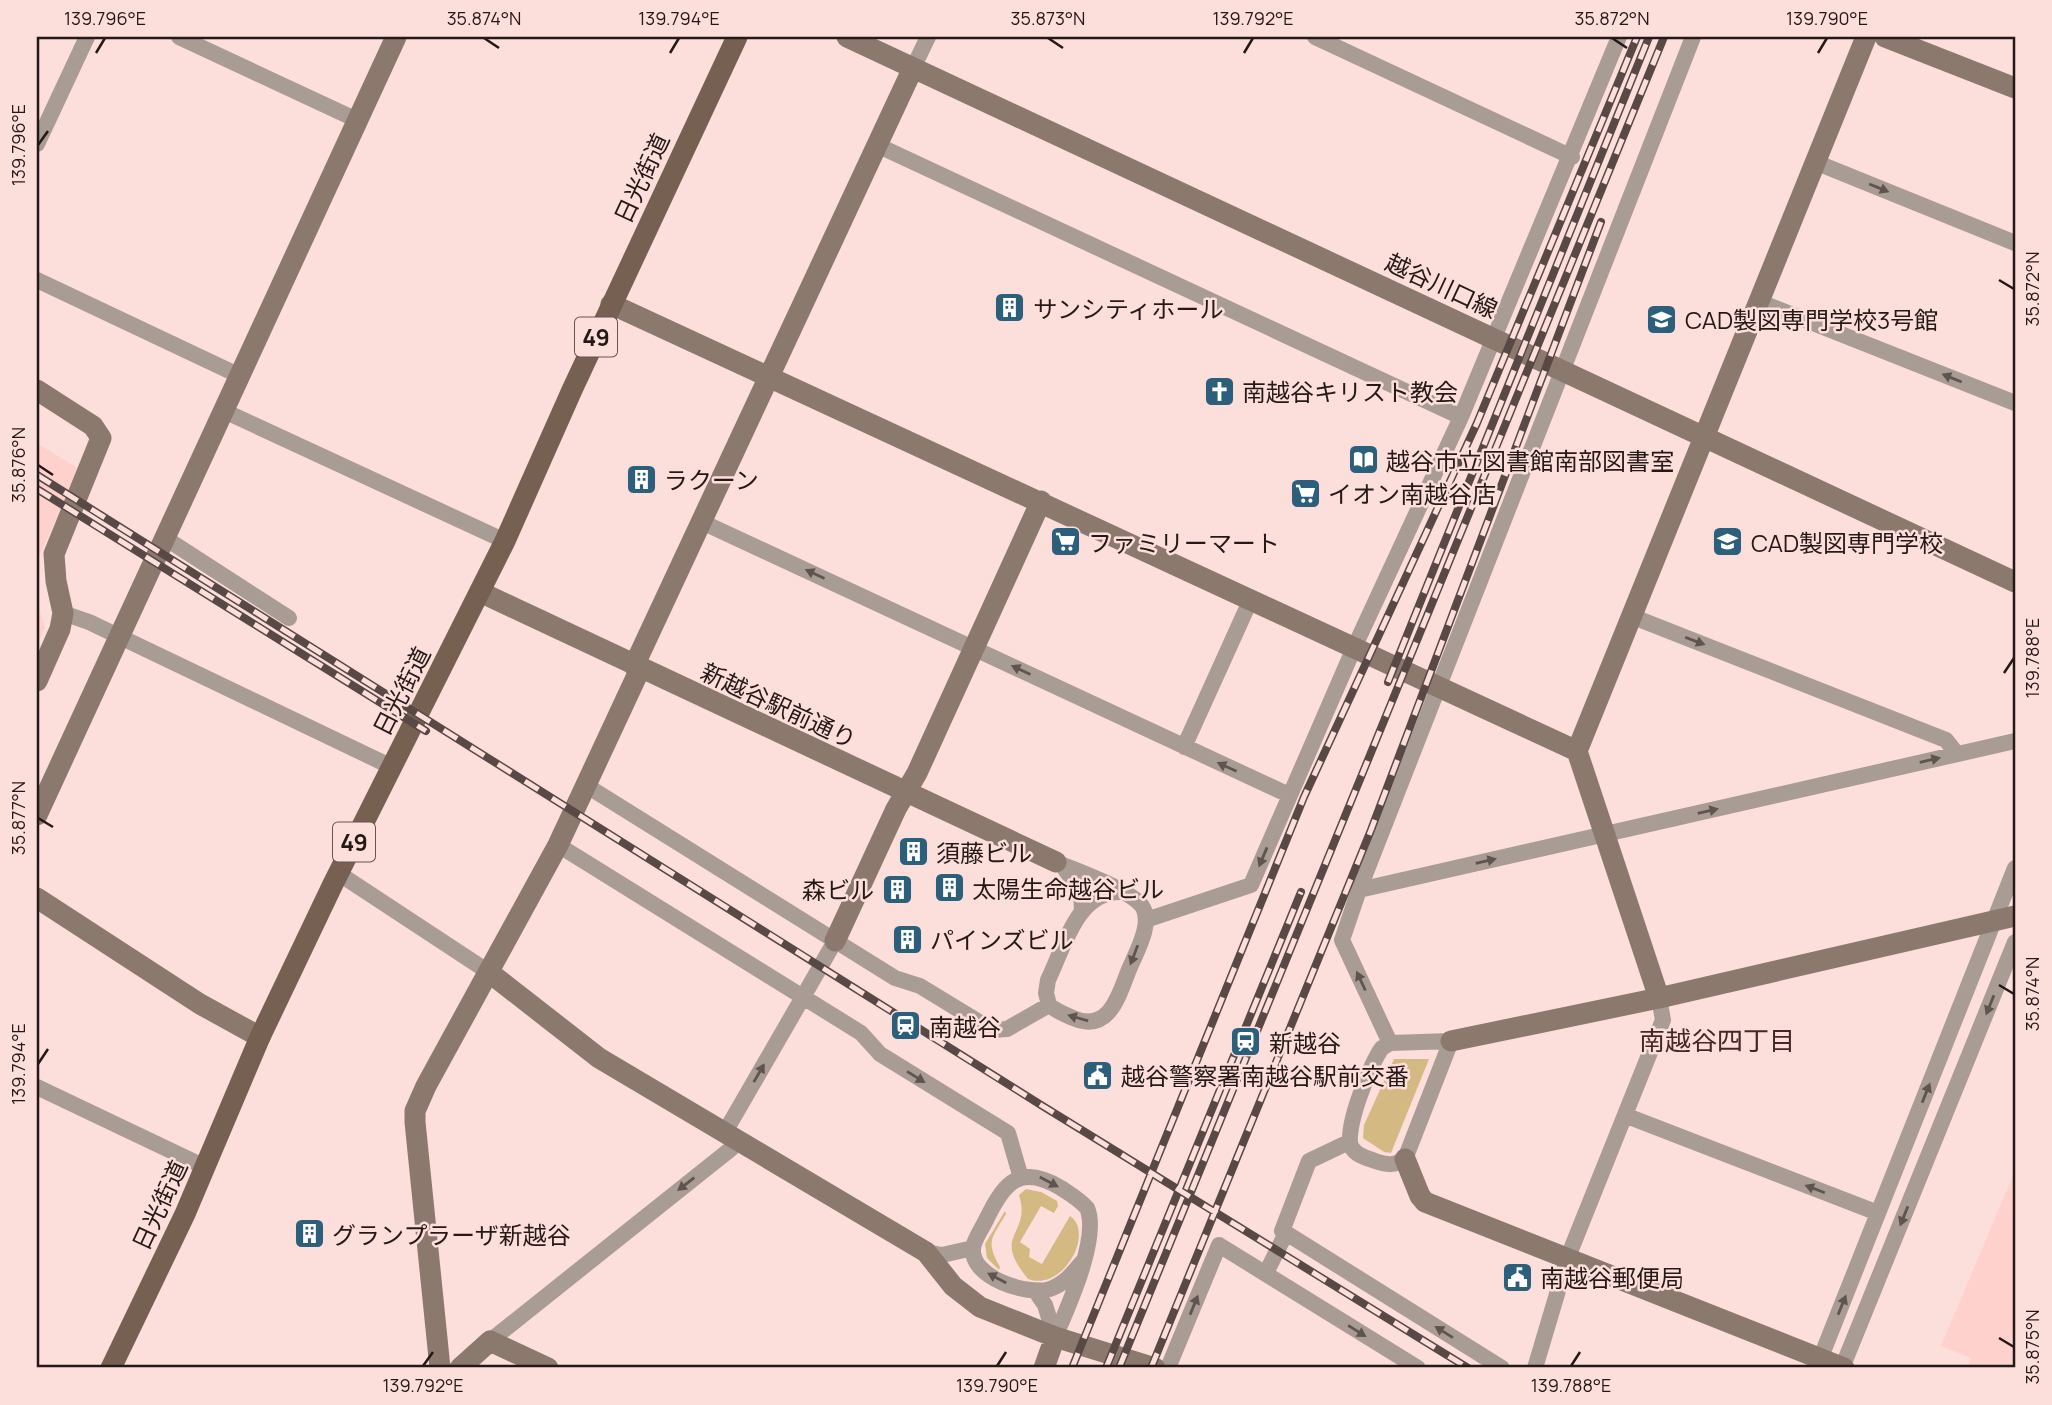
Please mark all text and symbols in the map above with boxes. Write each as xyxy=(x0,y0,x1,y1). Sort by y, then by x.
text: 139.796°E xyxy=(64,6,146,30)
text: 35.874°N xyxy=(447,6,521,30)
text: 139.794°E xyxy=(638,6,720,30)
text: 35.873°N xyxy=(1011,6,1085,30)
text: 139.792°E xyxy=(1212,6,1294,30)
text: 35.872°N xyxy=(1574,6,1650,30)
text: 139.790°E xyxy=(1786,6,1868,30)
text: 139.796°E xyxy=(6,104,30,186)
street label: 日光街道 xyxy=(606,128,676,228)
one-way arrow xyxy=(1868,183,1889,194)
street label: 越谷川口線 xyxy=(1381,245,1503,325)
text: 35.872°N xyxy=(2020,251,2044,327)
building icon: サンシティホール xyxy=(993,291,1027,325)
place label: サンシティホール xyxy=(1033,292,1224,325)
school or university icon: CAD製図専門学校3号館 xyxy=(1645,302,1679,336)
place label: CAD製図専門学校3号館 xyxy=(1685,303,1938,336)
road number: 49 xyxy=(575,318,617,356)
one-way arrow xyxy=(1941,373,1962,384)
church icon: 南越谷キリスト教会 xyxy=(1202,374,1236,408)
place label: 南越谷キリスト教会 xyxy=(1242,375,1458,408)
text: 35.876°N xyxy=(6,427,30,503)
library icon: 越谷市立図書館南部図書室 xyxy=(1346,443,1380,477)
place label: 越谷市立図書館南部図書室 xyxy=(1386,444,1674,477)
building icon: ラクーン xyxy=(624,462,658,496)
place label: ラクーン xyxy=(664,463,759,496)
supermarket icon: イオン南越谷店 xyxy=(1288,476,1322,510)
place label: イオン南越谷店 xyxy=(1328,477,1496,510)
supermarket icon: ファミリーマート xyxy=(1048,525,1082,559)
school or university icon: CAD製図専門学校 xyxy=(1711,525,1745,559)
place label: ファミリーマート xyxy=(1088,526,1280,559)
place label: CAD製図専門学校 xyxy=(1751,526,1943,559)
one-way arrow xyxy=(805,568,825,580)
text: 139.788°E xyxy=(2020,618,2044,698)
one-way arrow xyxy=(1684,636,1705,647)
street label: 日光街道 xyxy=(365,641,437,741)
street label: 新越谷駅前通り xyxy=(696,655,862,755)
one-way arrow xyxy=(1011,665,1031,676)
one-way arrow xyxy=(1919,754,1941,765)
one-way arrow xyxy=(1217,761,1237,773)
text: 35.877°N xyxy=(6,781,30,855)
one-way arrow xyxy=(1697,805,1719,816)
road number: 49 xyxy=(333,822,375,862)
building icon: 須藤ビル xyxy=(896,835,930,869)
place label: 須藤ビル xyxy=(936,836,1032,869)
one-way arrow xyxy=(1257,847,1268,868)
one-way arrow xyxy=(1475,856,1497,867)
building icon: 太陽生命越谷ビル xyxy=(932,871,966,905)
building icon: 森ビル xyxy=(880,872,914,906)
place label: 太陽生命越谷ビル xyxy=(972,872,1164,905)
place label: 森ビル xyxy=(802,873,874,906)
building icon: パインズビル xyxy=(890,922,924,956)
place label: パインズビル xyxy=(930,923,1074,956)
one-way arrow xyxy=(1129,945,1140,966)
text: 35.874°N xyxy=(2020,957,2044,1031)
one-way arrow xyxy=(1355,971,1367,991)
one-way arrow xyxy=(1984,995,1995,1016)
station icon: 南越谷 xyxy=(889,1009,923,1043)
place label: 南越谷 xyxy=(929,1010,1001,1043)
one-way arrow xyxy=(1068,1013,1089,1023)
district label: 南越谷四丁目 xyxy=(1639,1022,1795,1058)
text: 139.794°E xyxy=(6,1023,30,1105)
station icon: 新越谷 xyxy=(1229,1025,1263,1059)
place label: 新越谷 xyxy=(1269,1026,1341,1059)
public building icon: 越谷警察署南越谷駅前交番 xyxy=(1081,1058,1115,1092)
place label: 越谷警察署南越谷駅前交番 xyxy=(1121,1059,1409,1092)
one-way arrow xyxy=(753,1063,765,1083)
one-way arrow xyxy=(907,1070,926,1083)
one-way arrow xyxy=(1921,1083,1932,1104)
street label: 日光街道 xyxy=(124,1155,194,1255)
one-way arrow xyxy=(1040,1176,1060,1188)
one-way arrow xyxy=(678,1177,696,1192)
one-way arrow xyxy=(1804,1183,1825,1194)
one-way arrow xyxy=(1898,1206,1909,1227)
building icon: グランプラーザ新越谷 xyxy=(292,1217,326,1251)
place label: グランプラーザ新越谷 xyxy=(332,1218,571,1251)
public building icon: 南越谷郵便局 xyxy=(1500,1260,1534,1294)
place label: 南越谷郵便局 xyxy=(1540,1261,1684,1294)
one-way arrow xyxy=(987,1273,1007,1284)
one-way arrow xyxy=(1189,1294,1200,1315)
one-way arrow xyxy=(1837,1294,1848,1315)
text: 35.875°N xyxy=(2020,1309,2044,1385)
one-way arrow xyxy=(1348,1324,1367,1337)
one-way arrow xyxy=(1435,1326,1454,1339)
text: 139.792°E xyxy=(382,1373,464,1397)
text: 139.790°E xyxy=(956,1373,1038,1397)
text: 139.788°E xyxy=(1531,1373,1611,1397)

